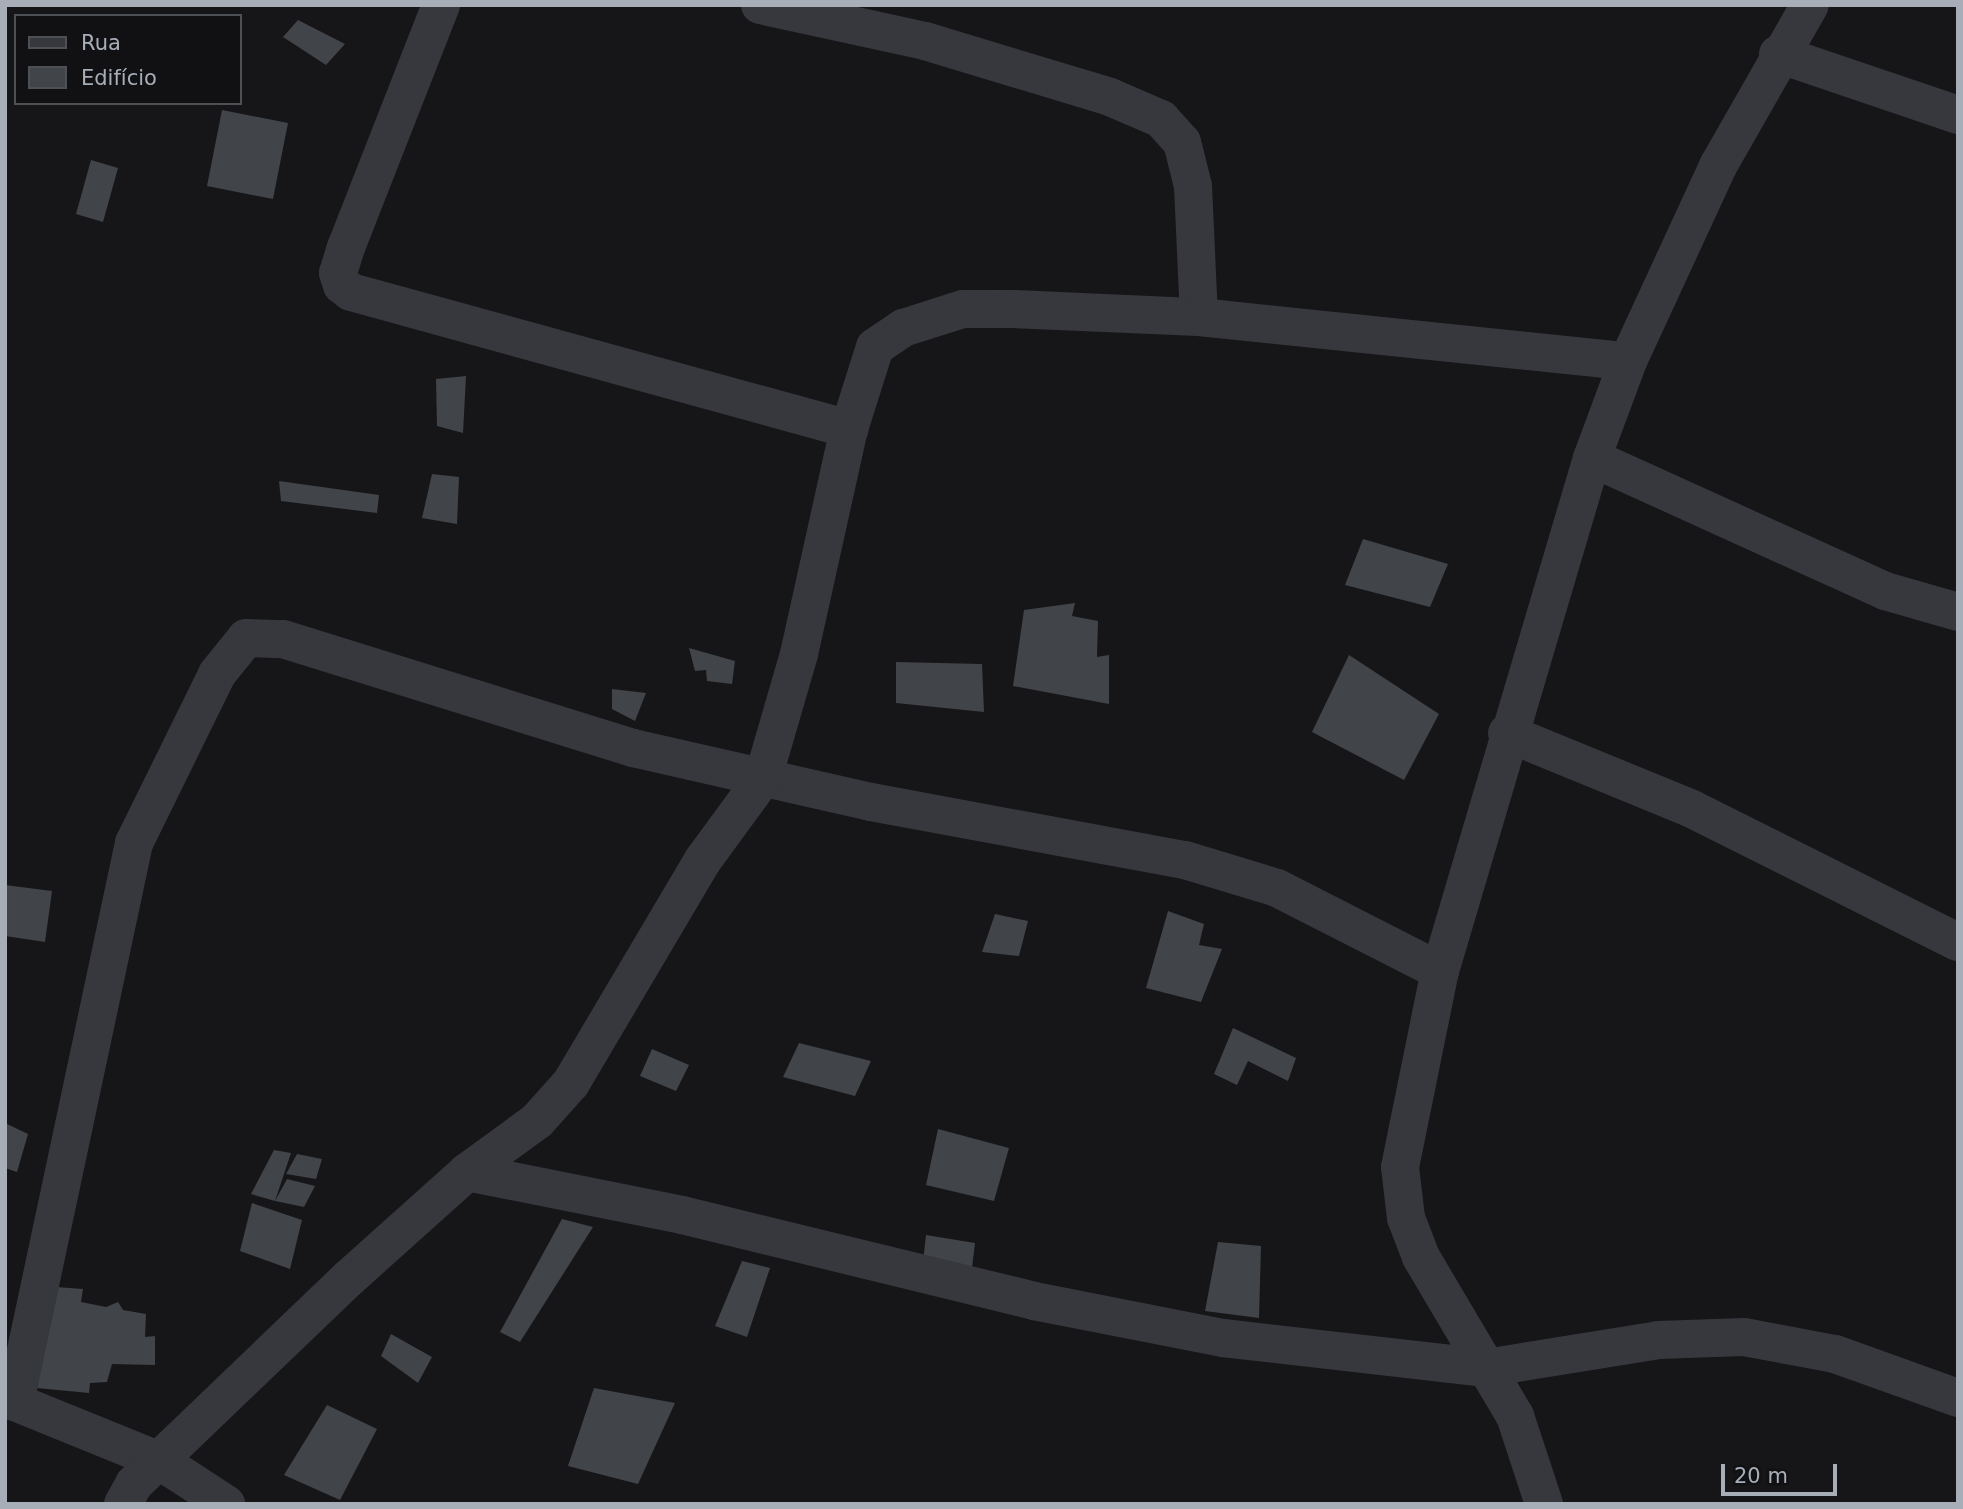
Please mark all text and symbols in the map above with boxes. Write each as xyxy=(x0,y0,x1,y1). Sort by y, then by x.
legend xyxy=(14,14,242,105)
text: Rua xyxy=(81,31,121,55)
text: Edifício xyxy=(81,66,157,90)
scale bar xyxy=(1725,1450,1840,1494)
text: 20 m xyxy=(1734,1464,1788,1488)

